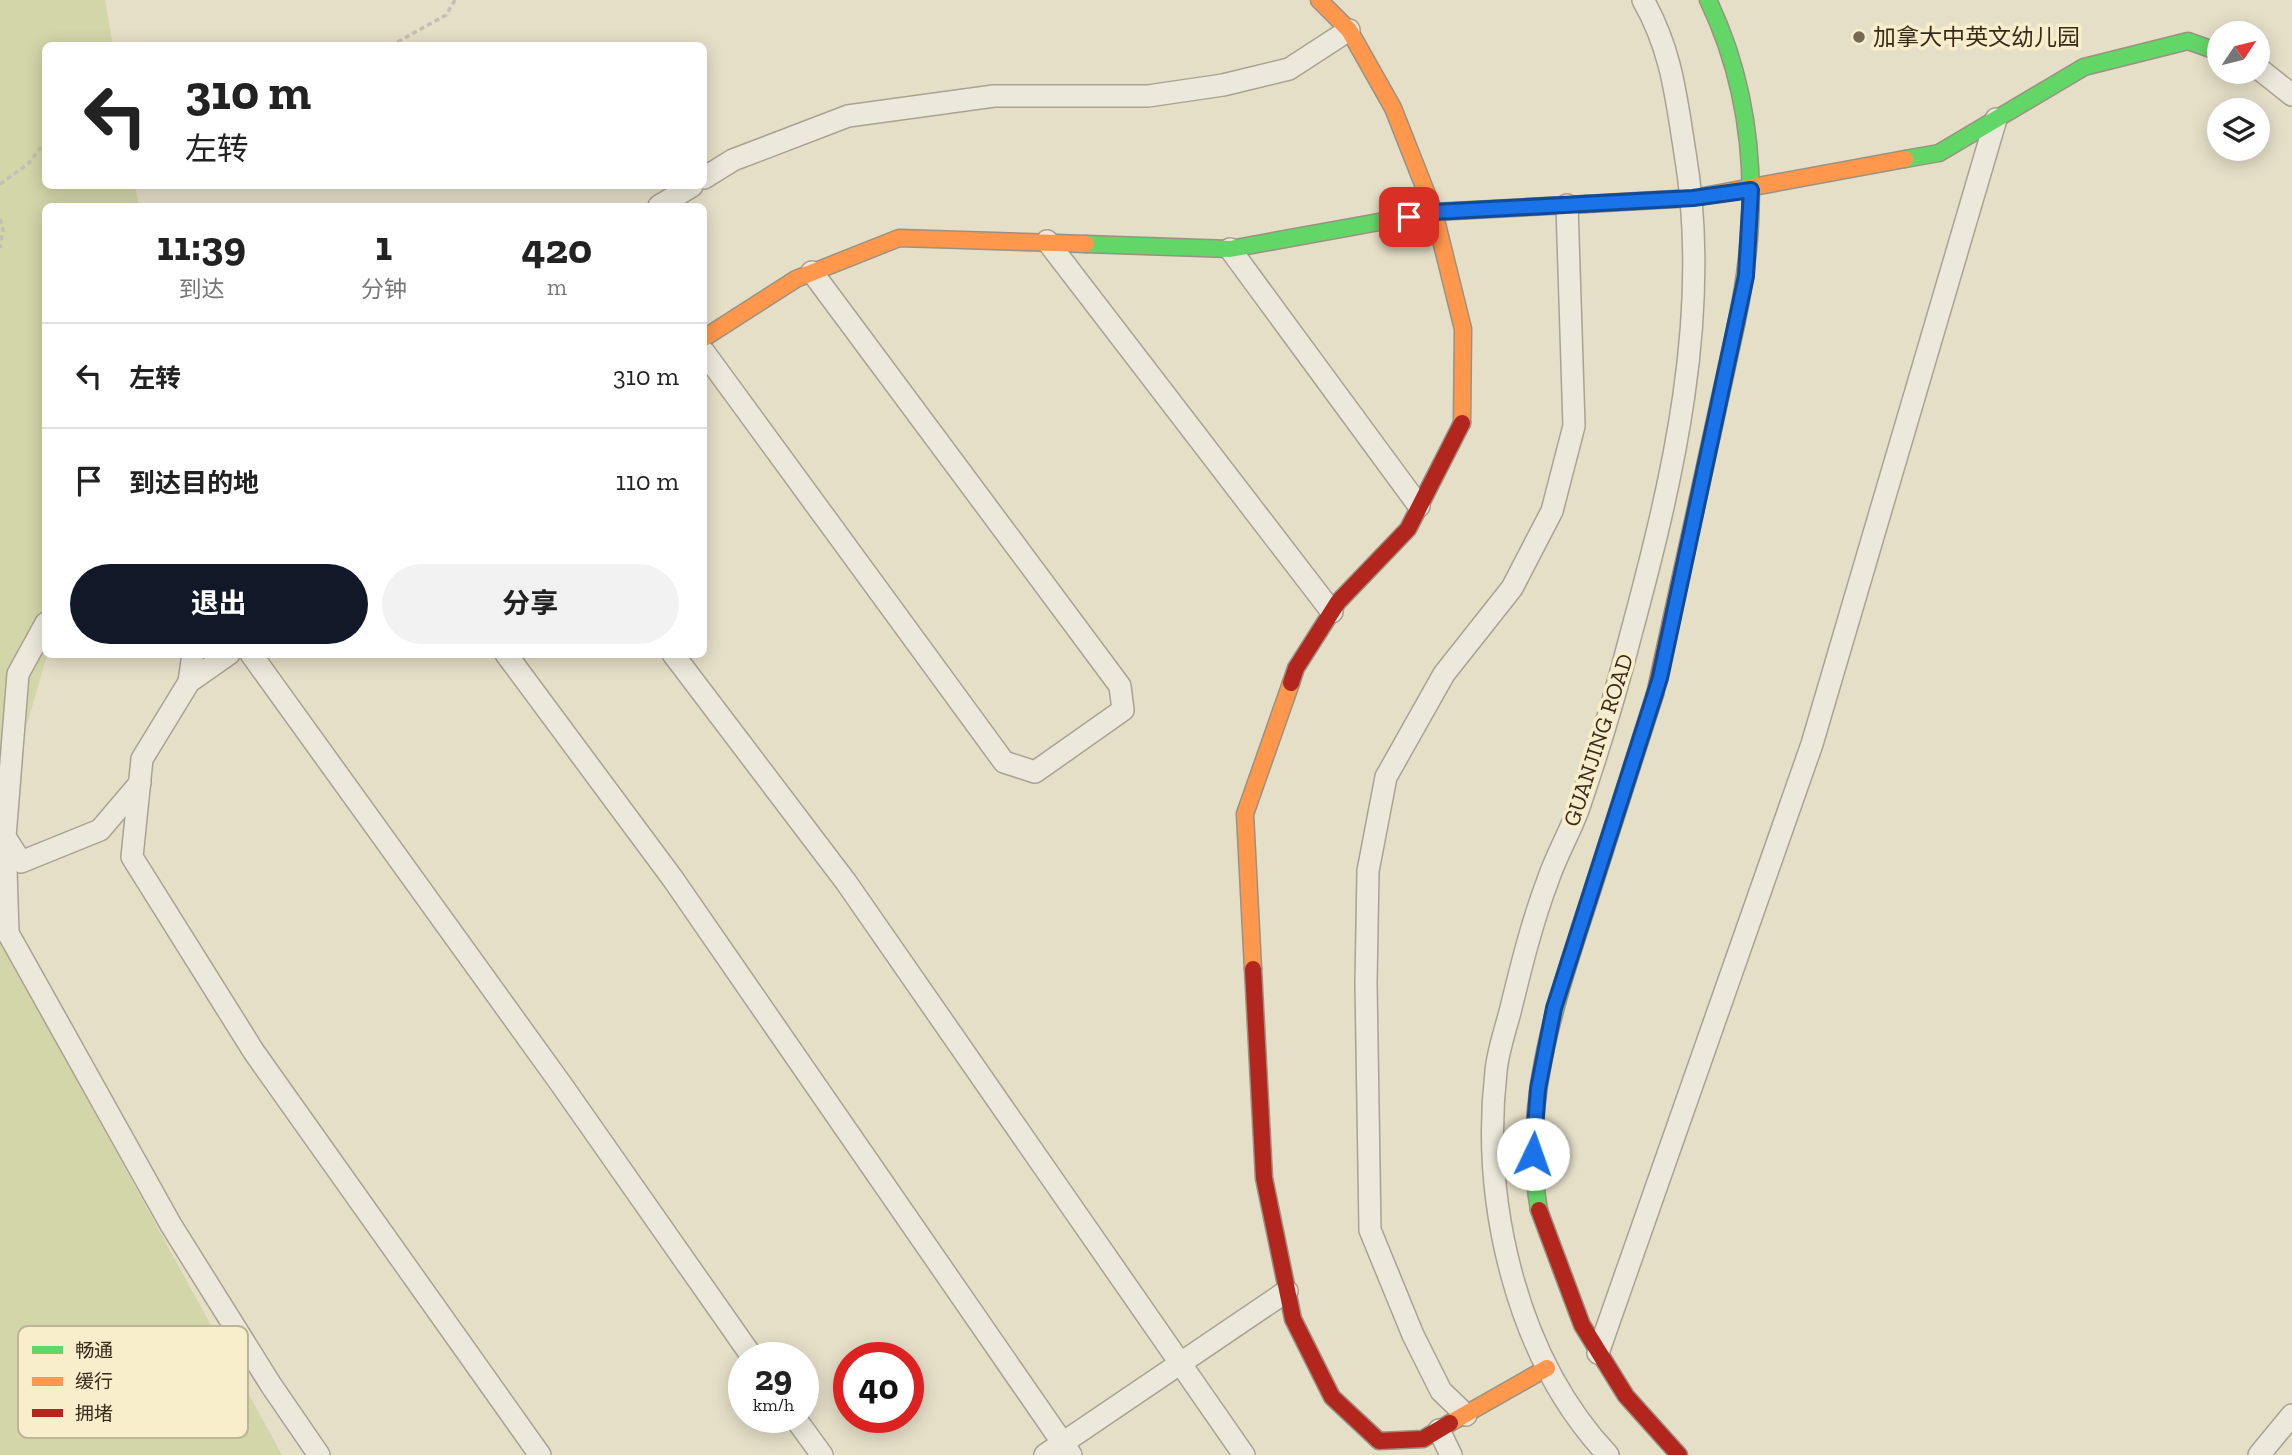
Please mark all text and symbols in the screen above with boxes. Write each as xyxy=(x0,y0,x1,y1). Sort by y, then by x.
north arrow xyxy=(2207,21,2270,84)
map controls xyxy=(2207,21,2270,161)
place label: 加拿大中英文幼儿园 xyxy=(1873,23,2080,51)
marker: 加拿大中英文幼儿园 xyxy=(1851,29,1867,45)
text: 310 m xyxy=(185,63,311,122)
icon: left xyxy=(70,70,161,161)
button: layers xyxy=(2207,98,2270,161)
text: 左转 xyxy=(185,130,249,168)
pin xyxy=(1379,187,1439,247)
icon: arrive xyxy=(1390,198,1428,236)
text: 11:39 xyxy=(157,220,246,271)
text: 1 xyxy=(375,220,392,271)
text: 420 xyxy=(522,223,592,274)
text: m xyxy=(547,273,567,301)
text: 到达 xyxy=(178,275,224,303)
text: 分钟 xyxy=(361,275,407,303)
icon: left xyxy=(70,357,108,395)
text: 310 m xyxy=(613,360,679,392)
text: 左转 xyxy=(129,362,181,394)
icon: arrive xyxy=(70,462,108,500)
text: 110 m xyxy=(616,465,679,497)
text: 到达目的地 xyxy=(129,467,259,499)
button: 退出 xyxy=(70,564,368,644)
button: 分享 xyxy=(382,564,679,644)
street label: GUANJING ROAD xyxy=(1557,650,1639,830)
position arrow xyxy=(1496,1117,1570,1191)
legend xyxy=(18,1326,248,1438)
text: 畅通 xyxy=(75,1339,113,1362)
speed limit sign: 40 xyxy=(833,1342,924,1433)
text: 29 xyxy=(755,1357,792,1399)
text: 缓行 xyxy=(75,1370,113,1393)
text: km/h xyxy=(753,1394,794,1416)
text: 拥堵 xyxy=(75,1402,113,1425)

